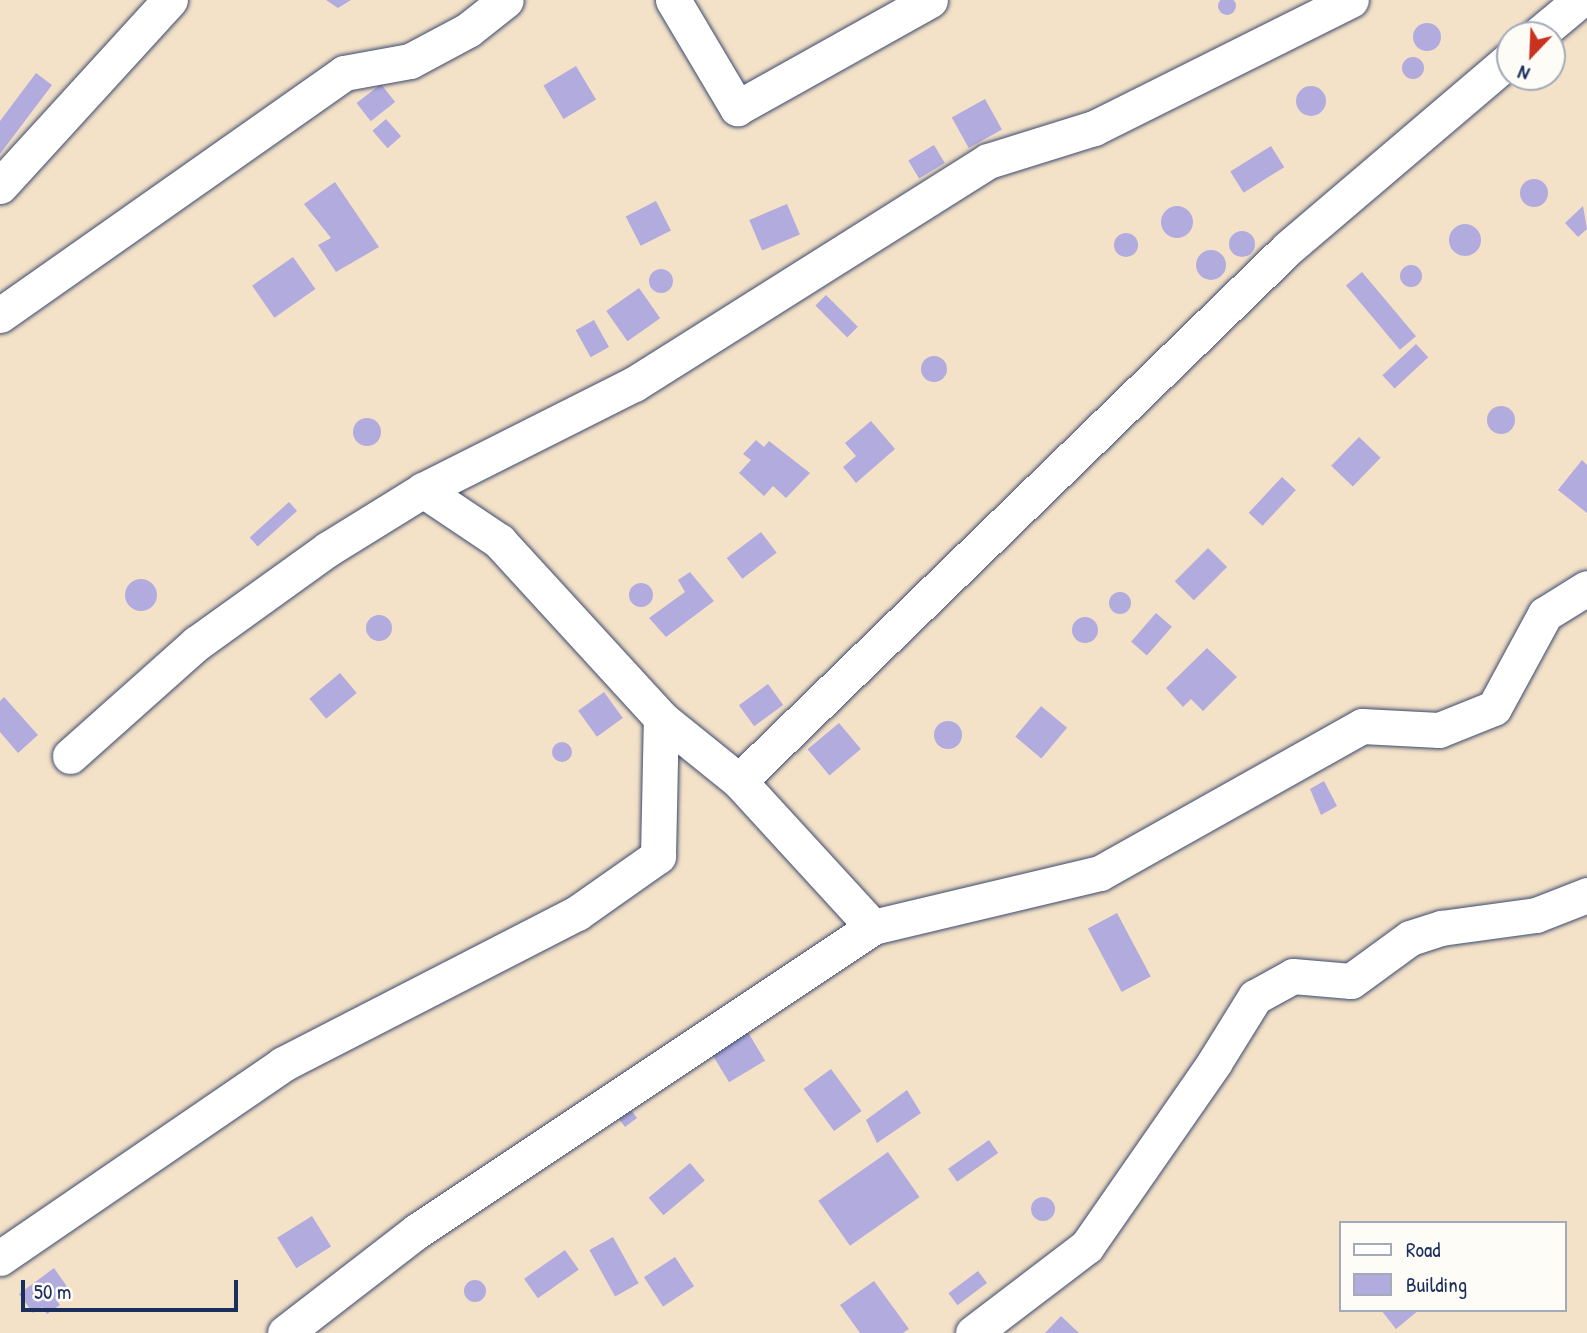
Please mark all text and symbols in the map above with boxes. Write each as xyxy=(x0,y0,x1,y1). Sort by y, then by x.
north arrow xyxy=(1496,21,1566,91)
text: N xyxy=(1514,60,1533,87)
legend xyxy=(1338,1221,1566,1312)
text: Road xyxy=(1406,1235,1440,1264)
scale bar xyxy=(24,1266,242,1310)
text: Building xyxy=(1406,1270,1467,1299)
text: 50 m xyxy=(34,1277,71,1306)

